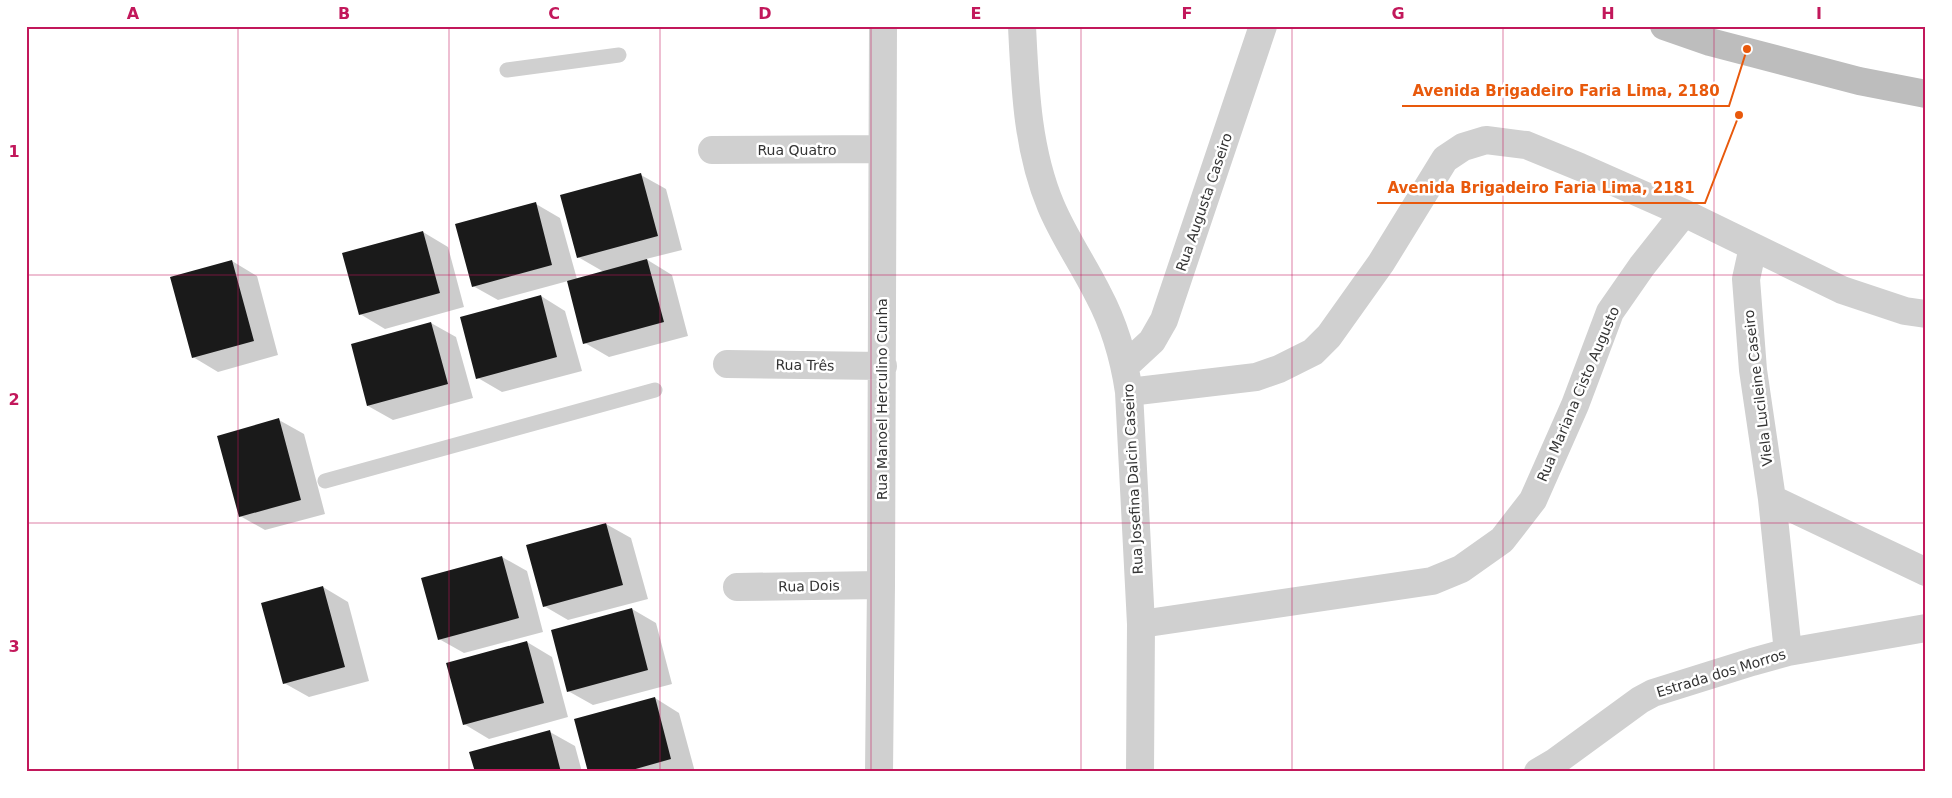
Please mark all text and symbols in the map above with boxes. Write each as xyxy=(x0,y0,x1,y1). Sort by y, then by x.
text: A xyxy=(127,4,140,23)
text: B xyxy=(338,4,350,23)
text: C xyxy=(548,4,560,23)
text: D xyxy=(758,4,772,23)
text: E xyxy=(971,4,981,23)
text: F xyxy=(1182,4,1192,23)
text: G xyxy=(1391,4,1405,23)
text: H xyxy=(1601,4,1615,23)
text: I xyxy=(1816,4,1822,23)
callout: Avenida Brigadeiro Faria Lima, 2180 xyxy=(1402,76,1729,106)
text: Avenida Brigadeiro Faria Lima, 2180 xyxy=(1412,82,1720,100)
street label: Rua Augusta Caseiro xyxy=(1173,131,1235,273)
text: 1 xyxy=(8,142,20,161)
street label: Rua Quatro xyxy=(758,142,836,158)
callout: Avenida Brigadeiro Faria Lima, 2181 xyxy=(1377,173,1705,203)
text: Avenida Brigadeiro Faria Lima, 2181 xyxy=(1387,179,1695,197)
street label: Rua Manoel Herculino Cunha xyxy=(874,298,890,500)
street label: Rua Mariana Cisto Augusto xyxy=(1534,304,1622,484)
street label: Viela Lucileine Caseiro xyxy=(1740,309,1776,467)
street label: Rua Três xyxy=(775,356,835,374)
street label: Rua Josefina Dalcin Caseiro xyxy=(1120,383,1146,575)
text: 2 xyxy=(8,390,20,409)
street label: Rua Dois xyxy=(778,577,840,595)
text: 3 xyxy=(8,637,20,656)
street label: Estrada dos Morros xyxy=(1654,646,1788,700)

